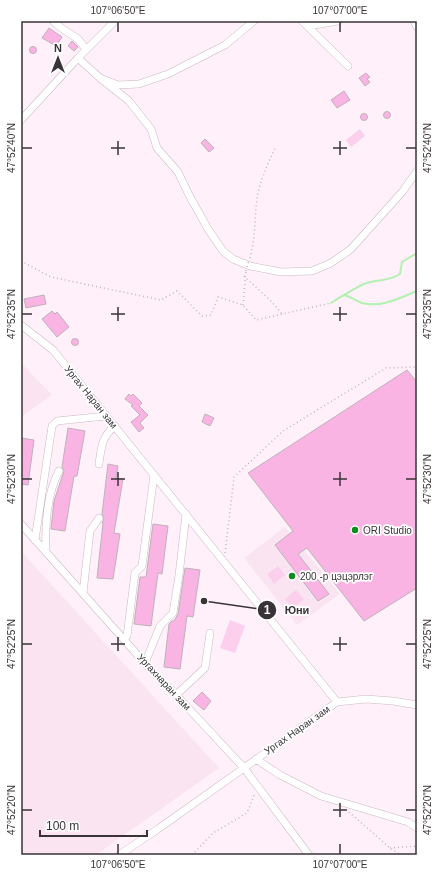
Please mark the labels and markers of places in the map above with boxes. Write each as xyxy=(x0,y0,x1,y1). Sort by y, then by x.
marker: ORI Studio xyxy=(350,525,360,535)
place label: ORI Studio xyxy=(363,525,412,536)
marker: 200 -р цэцэрлэг xyxy=(287,571,297,581)
place label: 200 -р цэцэрлэг xyxy=(300,571,373,582)
callout: Юни xyxy=(257,598,318,621)

